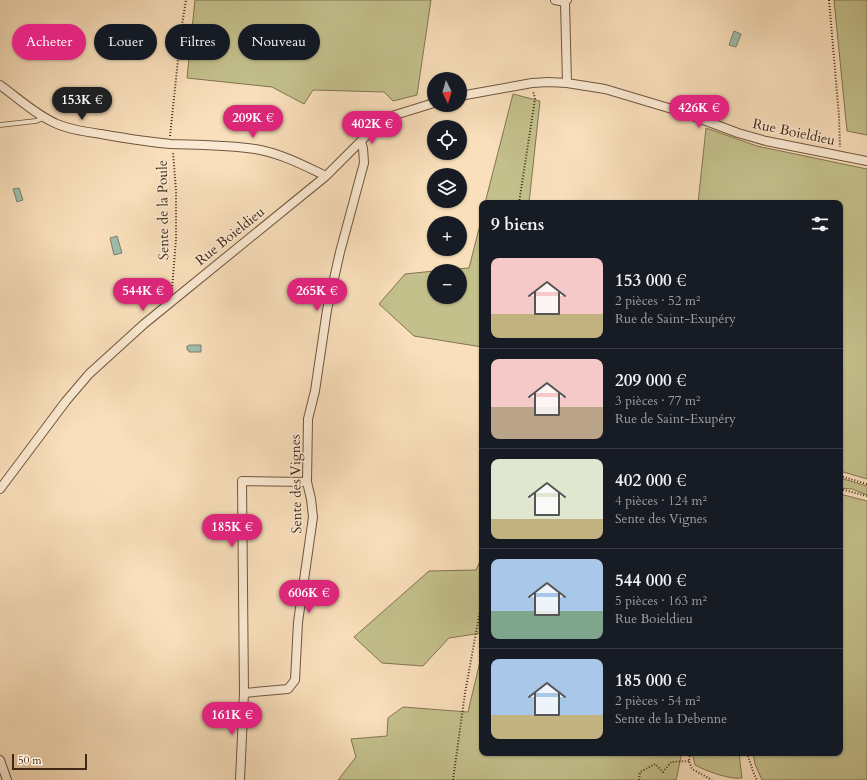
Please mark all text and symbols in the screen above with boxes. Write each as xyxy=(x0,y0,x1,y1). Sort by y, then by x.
chip: Acheter xyxy=(12,24,86,60)
chip: Louer xyxy=(94,24,157,60)
chip: Filtres xyxy=(165,24,230,60)
chip: Nouveau xyxy=(238,24,320,60)
north arrow xyxy=(427,72,467,112)
map controls xyxy=(427,72,467,304)
pin: 153K € xyxy=(49,87,115,121)
text: 153K € xyxy=(61,91,103,109)
pin: 426K € xyxy=(666,95,732,129)
text: 426K € xyxy=(678,99,720,117)
pin: 209K € xyxy=(220,105,286,139)
text: 209K € xyxy=(232,109,274,127)
pin: 402K € xyxy=(339,111,405,145)
street label: Rue Boieldieu xyxy=(751,114,837,150)
text: 402K € xyxy=(351,115,393,133)
button: locate xyxy=(427,120,467,160)
street label: Sente de la Poule xyxy=(153,160,173,260)
button: layers xyxy=(427,168,467,208)
street label: Rue Boieldieu xyxy=(191,202,269,270)
text: 9 biens xyxy=(491,213,544,236)
icon: filters xyxy=(809,213,831,235)
button: + xyxy=(427,216,467,256)
button: − xyxy=(427,264,467,304)
text: 153 000 € xyxy=(615,269,687,292)
icon: home xyxy=(523,274,571,322)
pin: 544K € xyxy=(110,278,176,312)
pin: 265K € xyxy=(284,278,350,312)
text: 544K € xyxy=(122,282,164,300)
text: 265K € xyxy=(296,282,338,300)
text: 2 pièces · 52 m² xyxy=(615,292,700,310)
text: Rue de Saint-Exupéry xyxy=(615,310,736,328)
text: 209 000 € xyxy=(615,369,687,392)
icon: home xyxy=(523,375,571,423)
text: 3 pièces · 77 m² xyxy=(615,392,700,410)
text: Rue de Saint-Exupéry xyxy=(615,410,736,428)
street label: Sente des Vignes xyxy=(286,434,306,534)
text: 402 000 € xyxy=(615,469,687,492)
icon: home xyxy=(523,475,571,523)
text: 4 pièces · 124 m² xyxy=(615,492,707,510)
text: Sente des Vignes xyxy=(615,510,707,528)
pin: 185K € xyxy=(199,514,265,548)
text: 185K € xyxy=(211,518,253,536)
text: 544 000 € xyxy=(615,569,687,592)
icon: home xyxy=(523,575,571,623)
pin: 606K € xyxy=(276,580,342,614)
text: 606K € xyxy=(288,584,330,602)
text: 5 pièces · 163 m² xyxy=(615,592,707,610)
text: Rue Boieldieu xyxy=(615,610,693,628)
text: 185 000 € xyxy=(615,669,687,692)
icon: home xyxy=(523,675,571,723)
text: 2 pièces · 54 m² xyxy=(615,692,700,710)
pin: 161K € xyxy=(199,702,265,736)
text: 161K € xyxy=(211,706,253,724)
text: Sente de la Debenne xyxy=(615,710,727,728)
scale bar xyxy=(12,752,87,771)
text: 50 m xyxy=(18,753,42,768)

